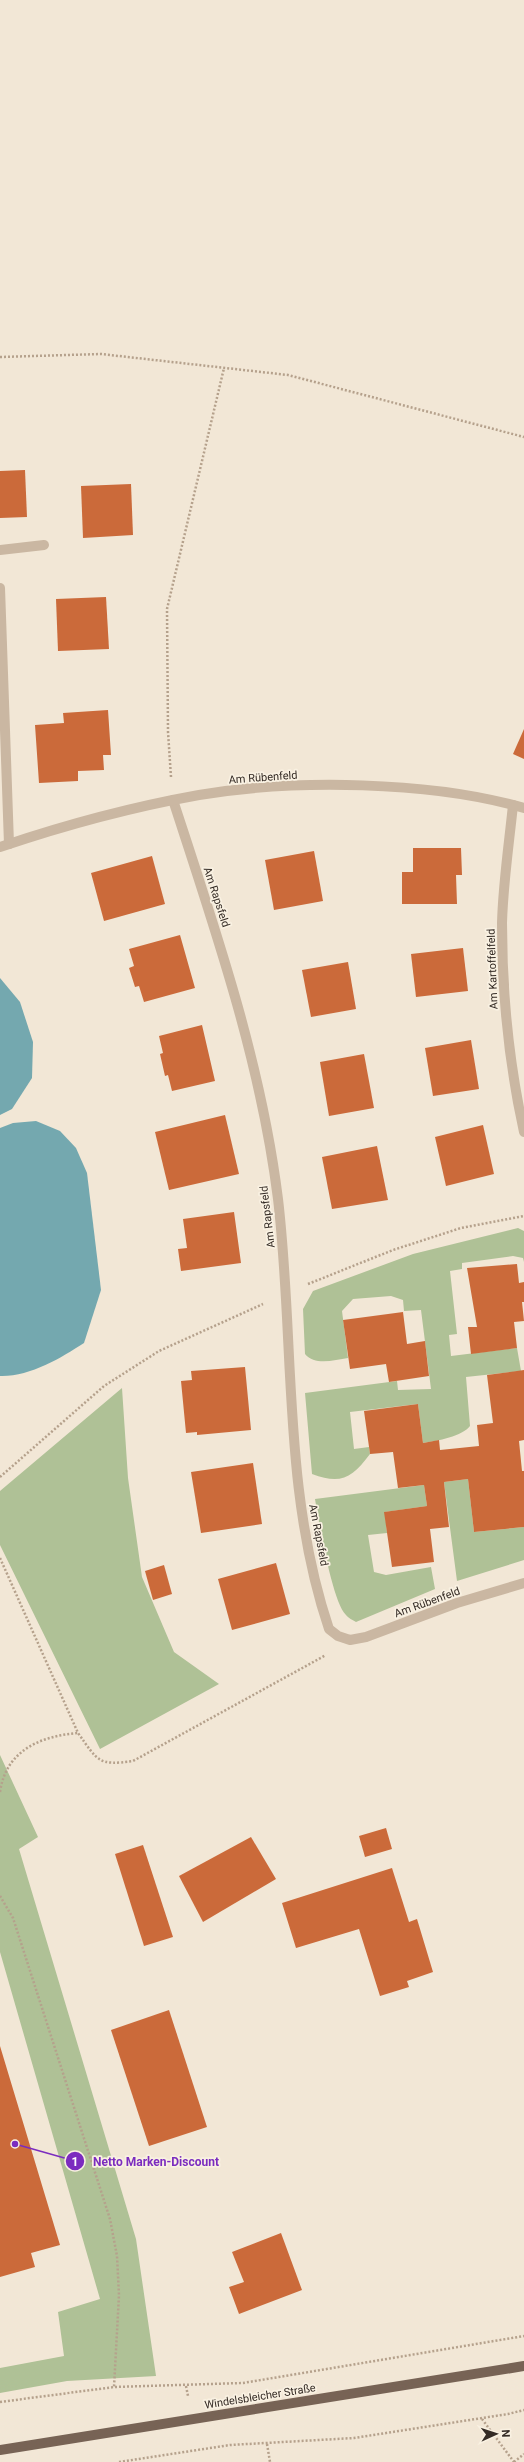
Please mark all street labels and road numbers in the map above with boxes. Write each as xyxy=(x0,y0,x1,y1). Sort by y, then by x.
street label: Am Rübenfeld xyxy=(228,769,298,786)
street label: Am Rapsfeld xyxy=(201,865,232,929)
street label: Am Kartoffelfeld xyxy=(485,928,500,1010)
street label: Am Rapsfeld xyxy=(257,1185,278,1249)
street label: Am Rapsfeld xyxy=(306,1503,331,1567)
street label: Am Rübenfeld xyxy=(393,1585,462,1620)
street label: Windelsbleicher Straße xyxy=(204,2381,317,2412)

